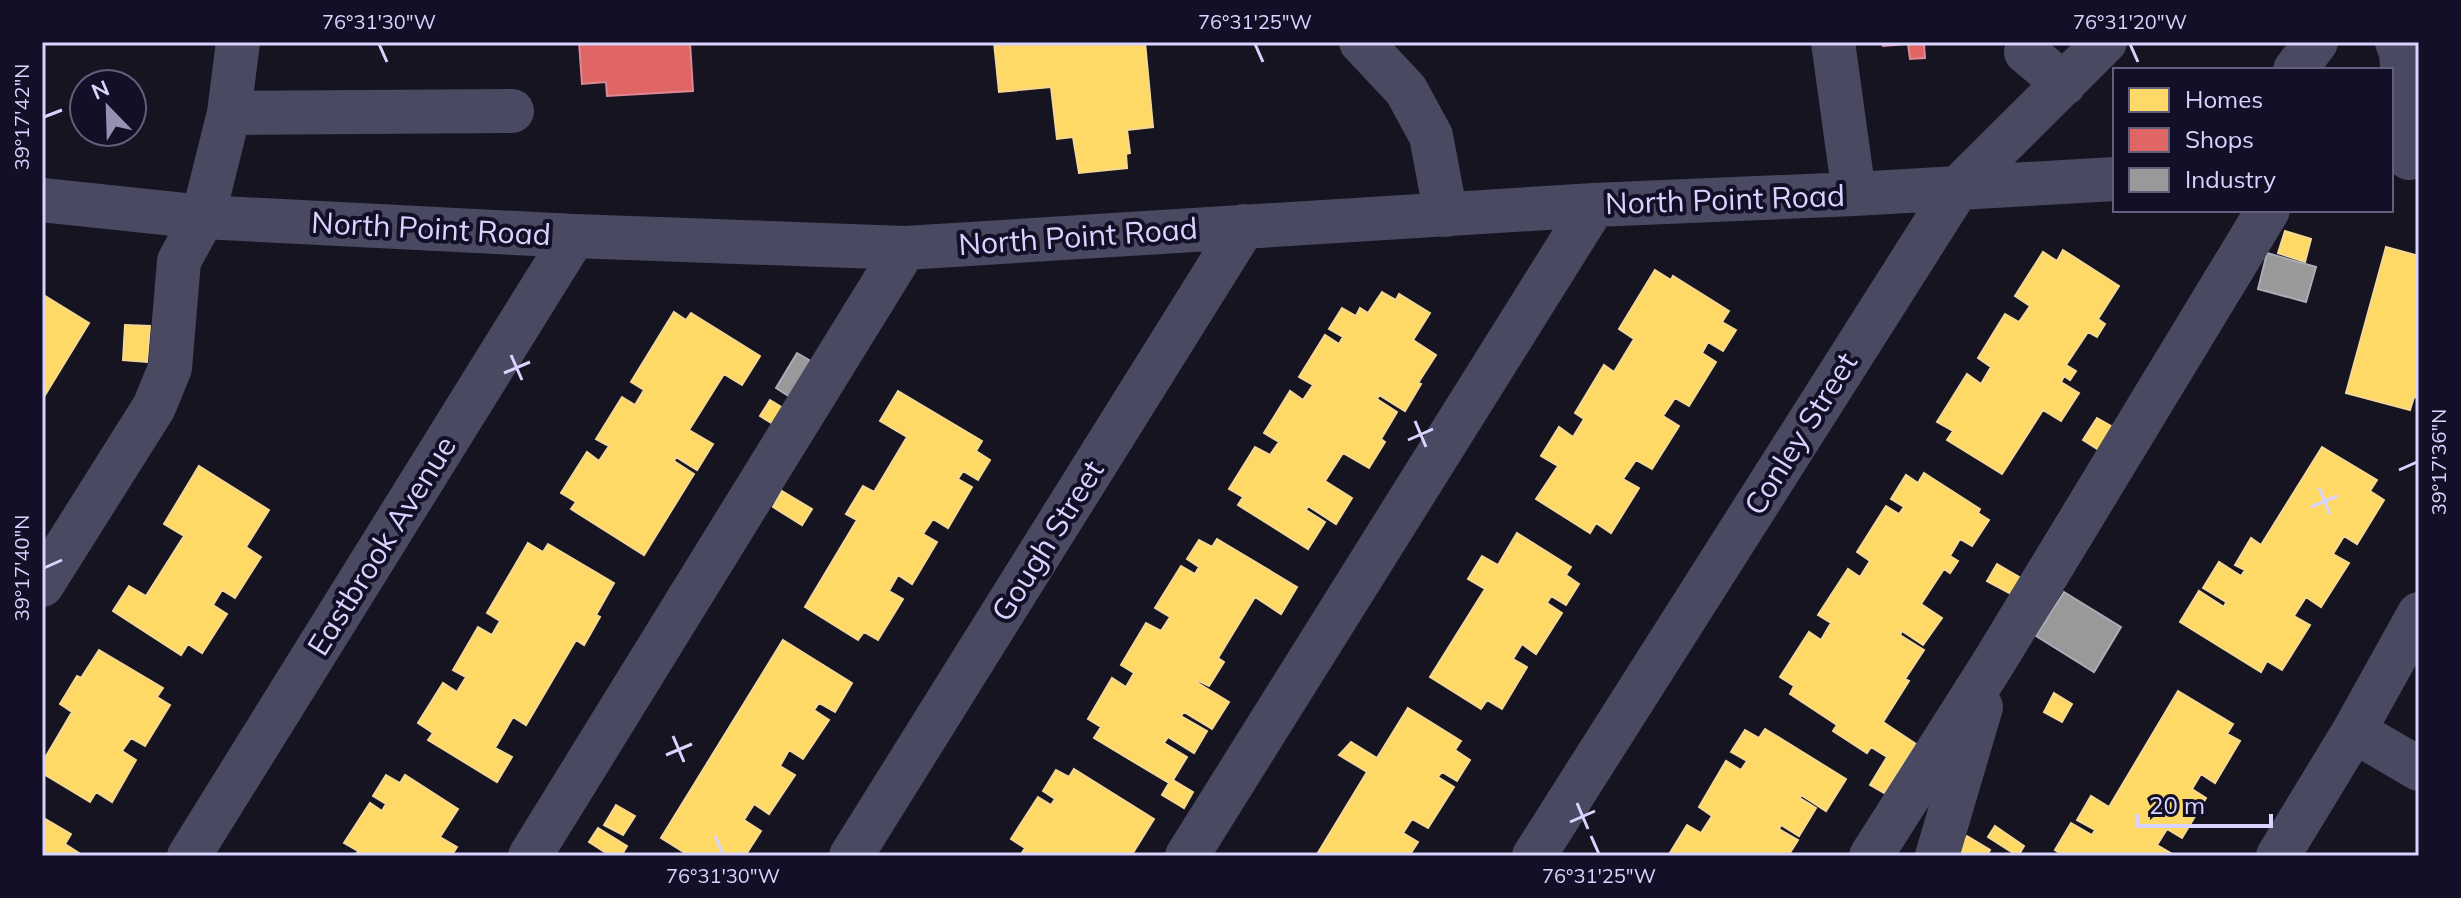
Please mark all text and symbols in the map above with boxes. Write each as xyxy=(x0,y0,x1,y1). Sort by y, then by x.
text: 76°31'30"W xyxy=(322,9,436,34)
text: 76°31'25"W xyxy=(1198,9,1312,34)
text: 76°31'20"W xyxy=(2073,9,2187,34)
text: 39°17'42"N xyxy=(9,64,34,170)
north arrow xyxy=(68,68,148,148)
legend xyxy=(2113,68,2393,212)
text: N xyxy=(87,73,113,106)
text: Homes xyxy=(2185,84,2263,114)
text: Shops xyxy=(2185,124,2254,154)
text: Industry xyxy=(2185,164,2276,194)
street label: North Point Road xyxy=(1605,176,1845,222)
street label: North Point Road xyxy=(310,203,552,253)
street label: North Point Road xyxy=(957,209,1199,263)
street label: Conley Street xyxy=(1735,345,1865,522)
text: 39°17'36"N xyxy=(2426,409,2451,515)
street label: Eastbrook Avenue xyxy=(298,429,464,662)
street label: Gough Street xyxy=(983,453,1112,628)
text: 39°17'40"N xyxy=(9,515,34,621)
scale bar xyxy=(2137,778,2271,828)
text: 20 m xyxy=(2149,790,2205,820)
text: 76°31'30"W xyxy=(666,863,780,888)
text: 76°31'25"W xyxy=(1542,863,1656,888)

